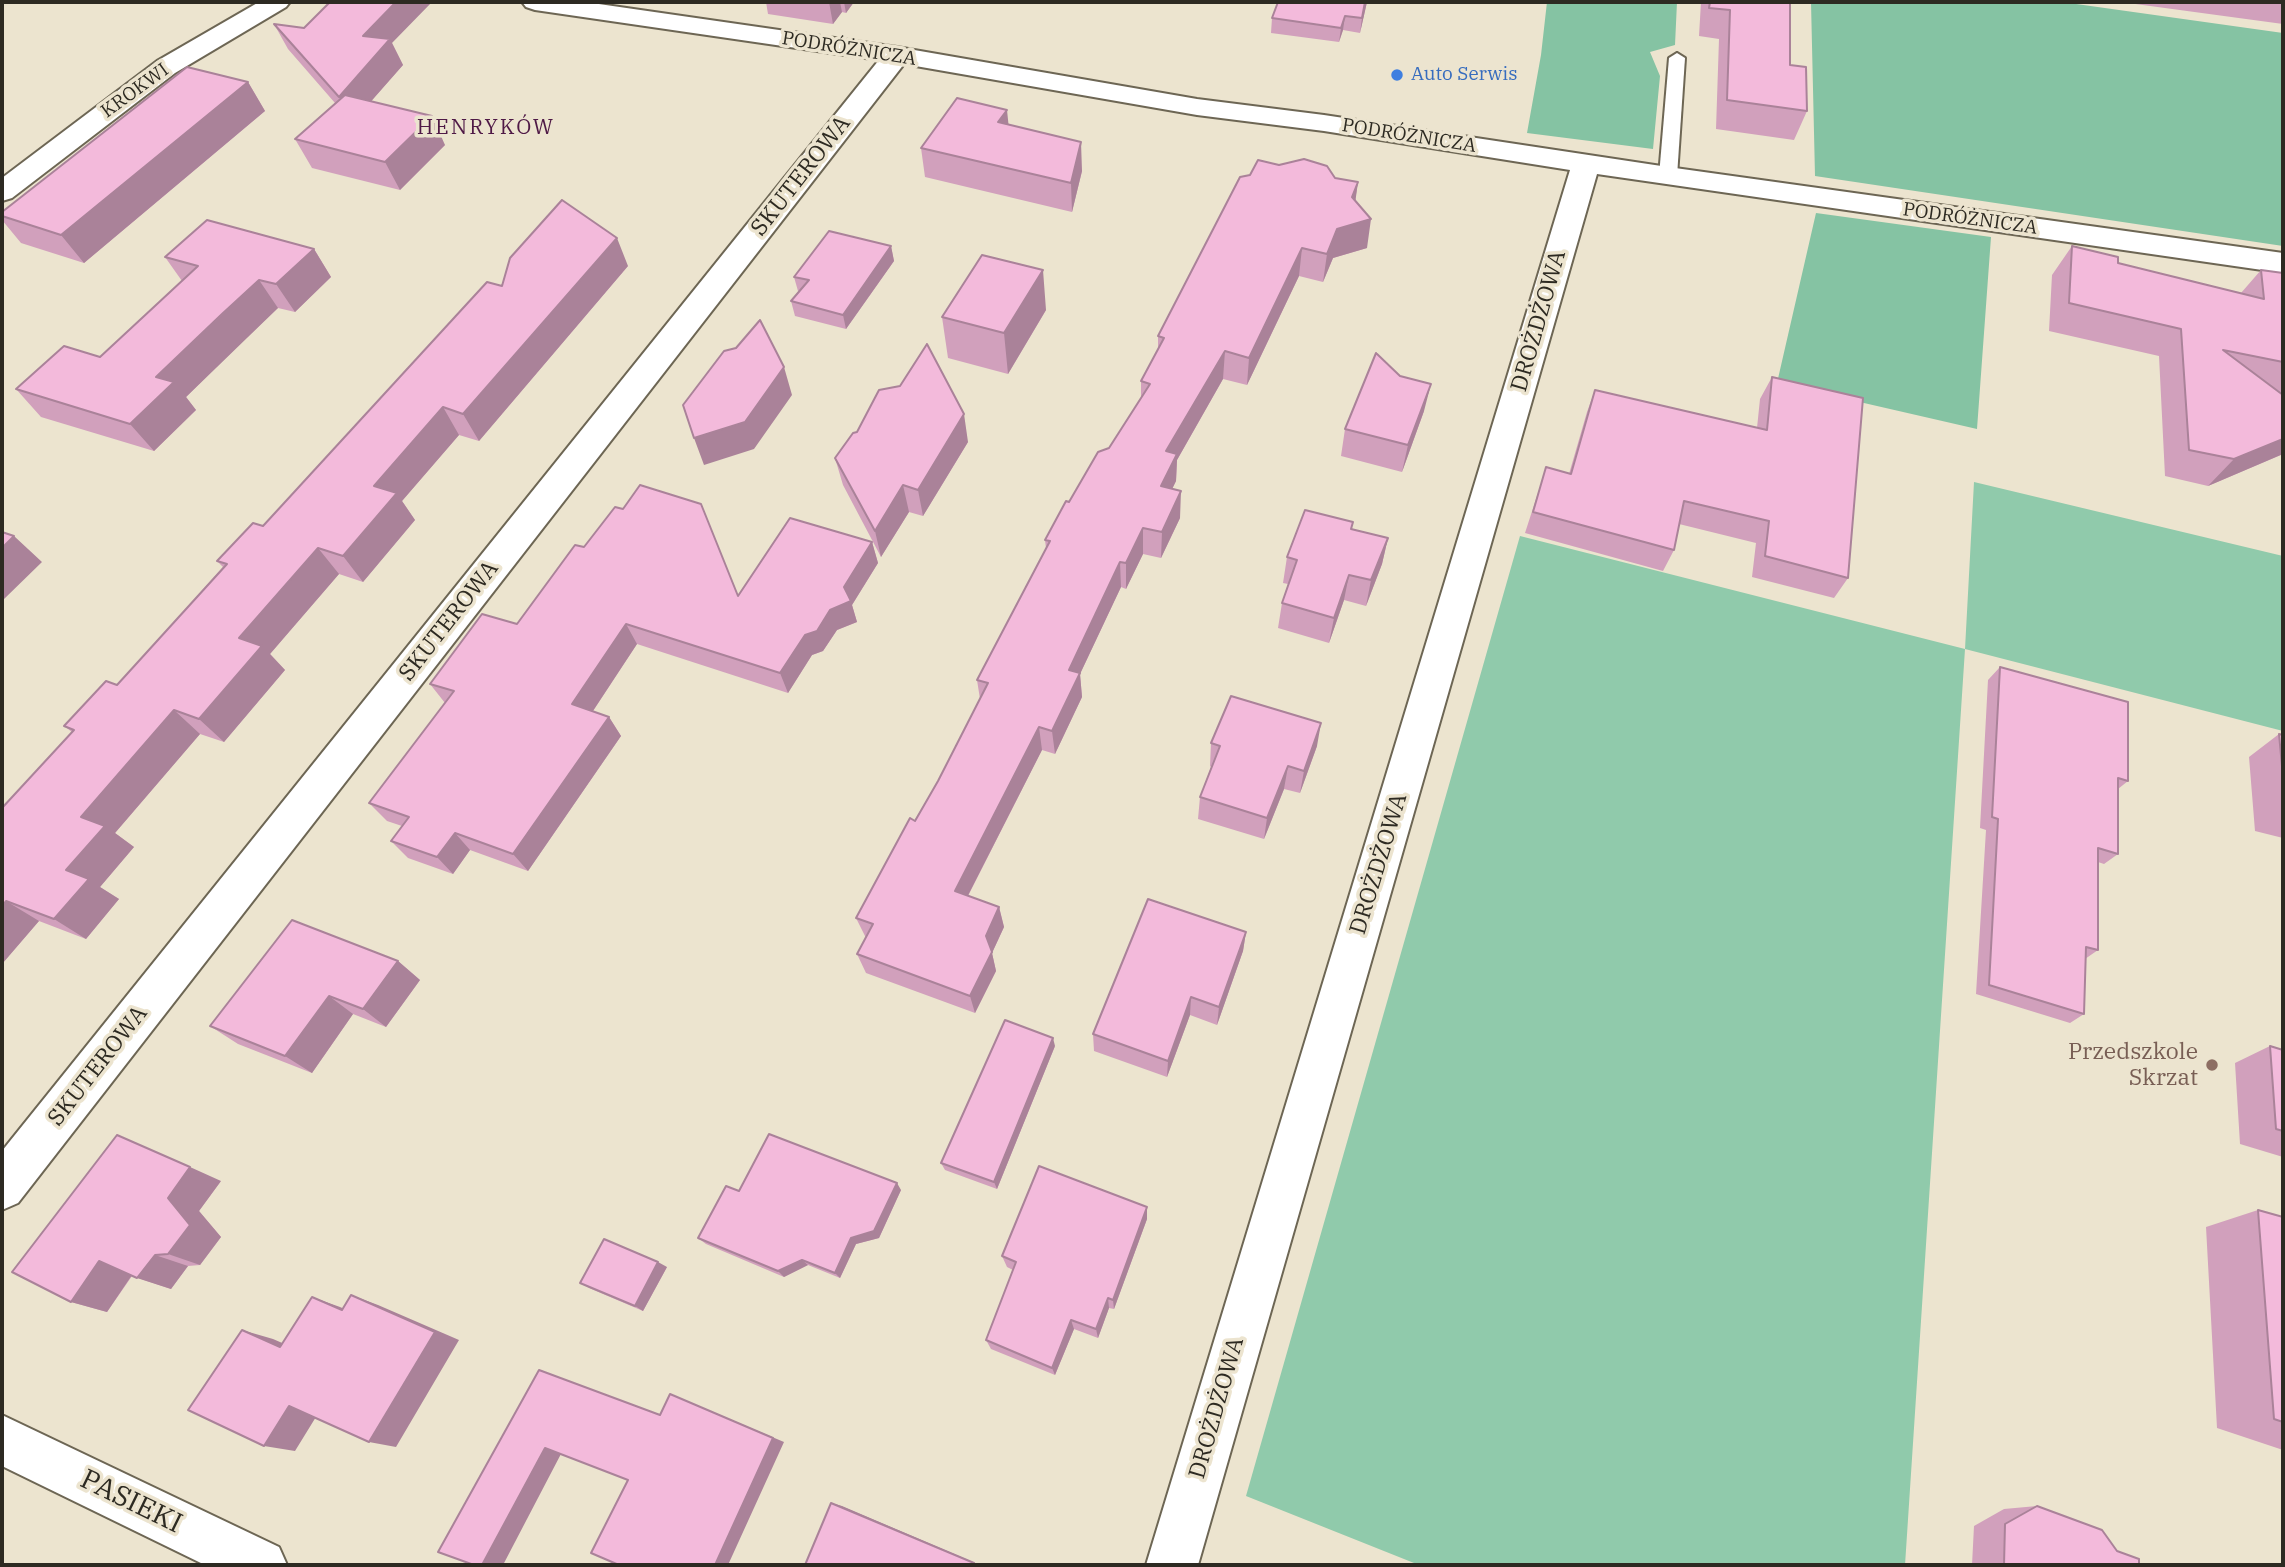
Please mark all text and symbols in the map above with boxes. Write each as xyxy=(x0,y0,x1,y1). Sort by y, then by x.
street label: PODRÓŻNICZA xyxy=(780,27,918,71)
street label: KROKWI xyxy=(97,59,173,123)
place label: Auto Serwis xyxy=(1411,64,1518,86)
marker: Auto Serwis xyxy=(1389,67,1405,83)
street label: SKUTEROWA xyxy=(745,110,857,242)
street label: PODRÓŻNICZA xyxy=(1340,114,1478,158)
district label: HENRYKÓW xyxy=(418,115,554,141)
street label: PODRÓŻNICZA xyxy=(1901,198,2039,240)
street label: DROŻDŻOWA xyxy=(1506,247,1572,395)
street label: SKUTEROWA xyxy=(393,555,505,687)
street label: DROŻDŻOWA xyxy=(1344,790,1414,938)
street label: SKUTEROWA xyxy=(42,1000,154,1132)
place label: Przedszkole Skrzat xyxy=(2068,1038,2198,1092)
marker: Przedszkole Skrzat xyxy=(2204,1057,2220,1073)
street label: DROŻDŻOWA xyxy=(1184,1334,1250,1482)
street label: PASIEKI xyxy=(75,1463,187,1541)

